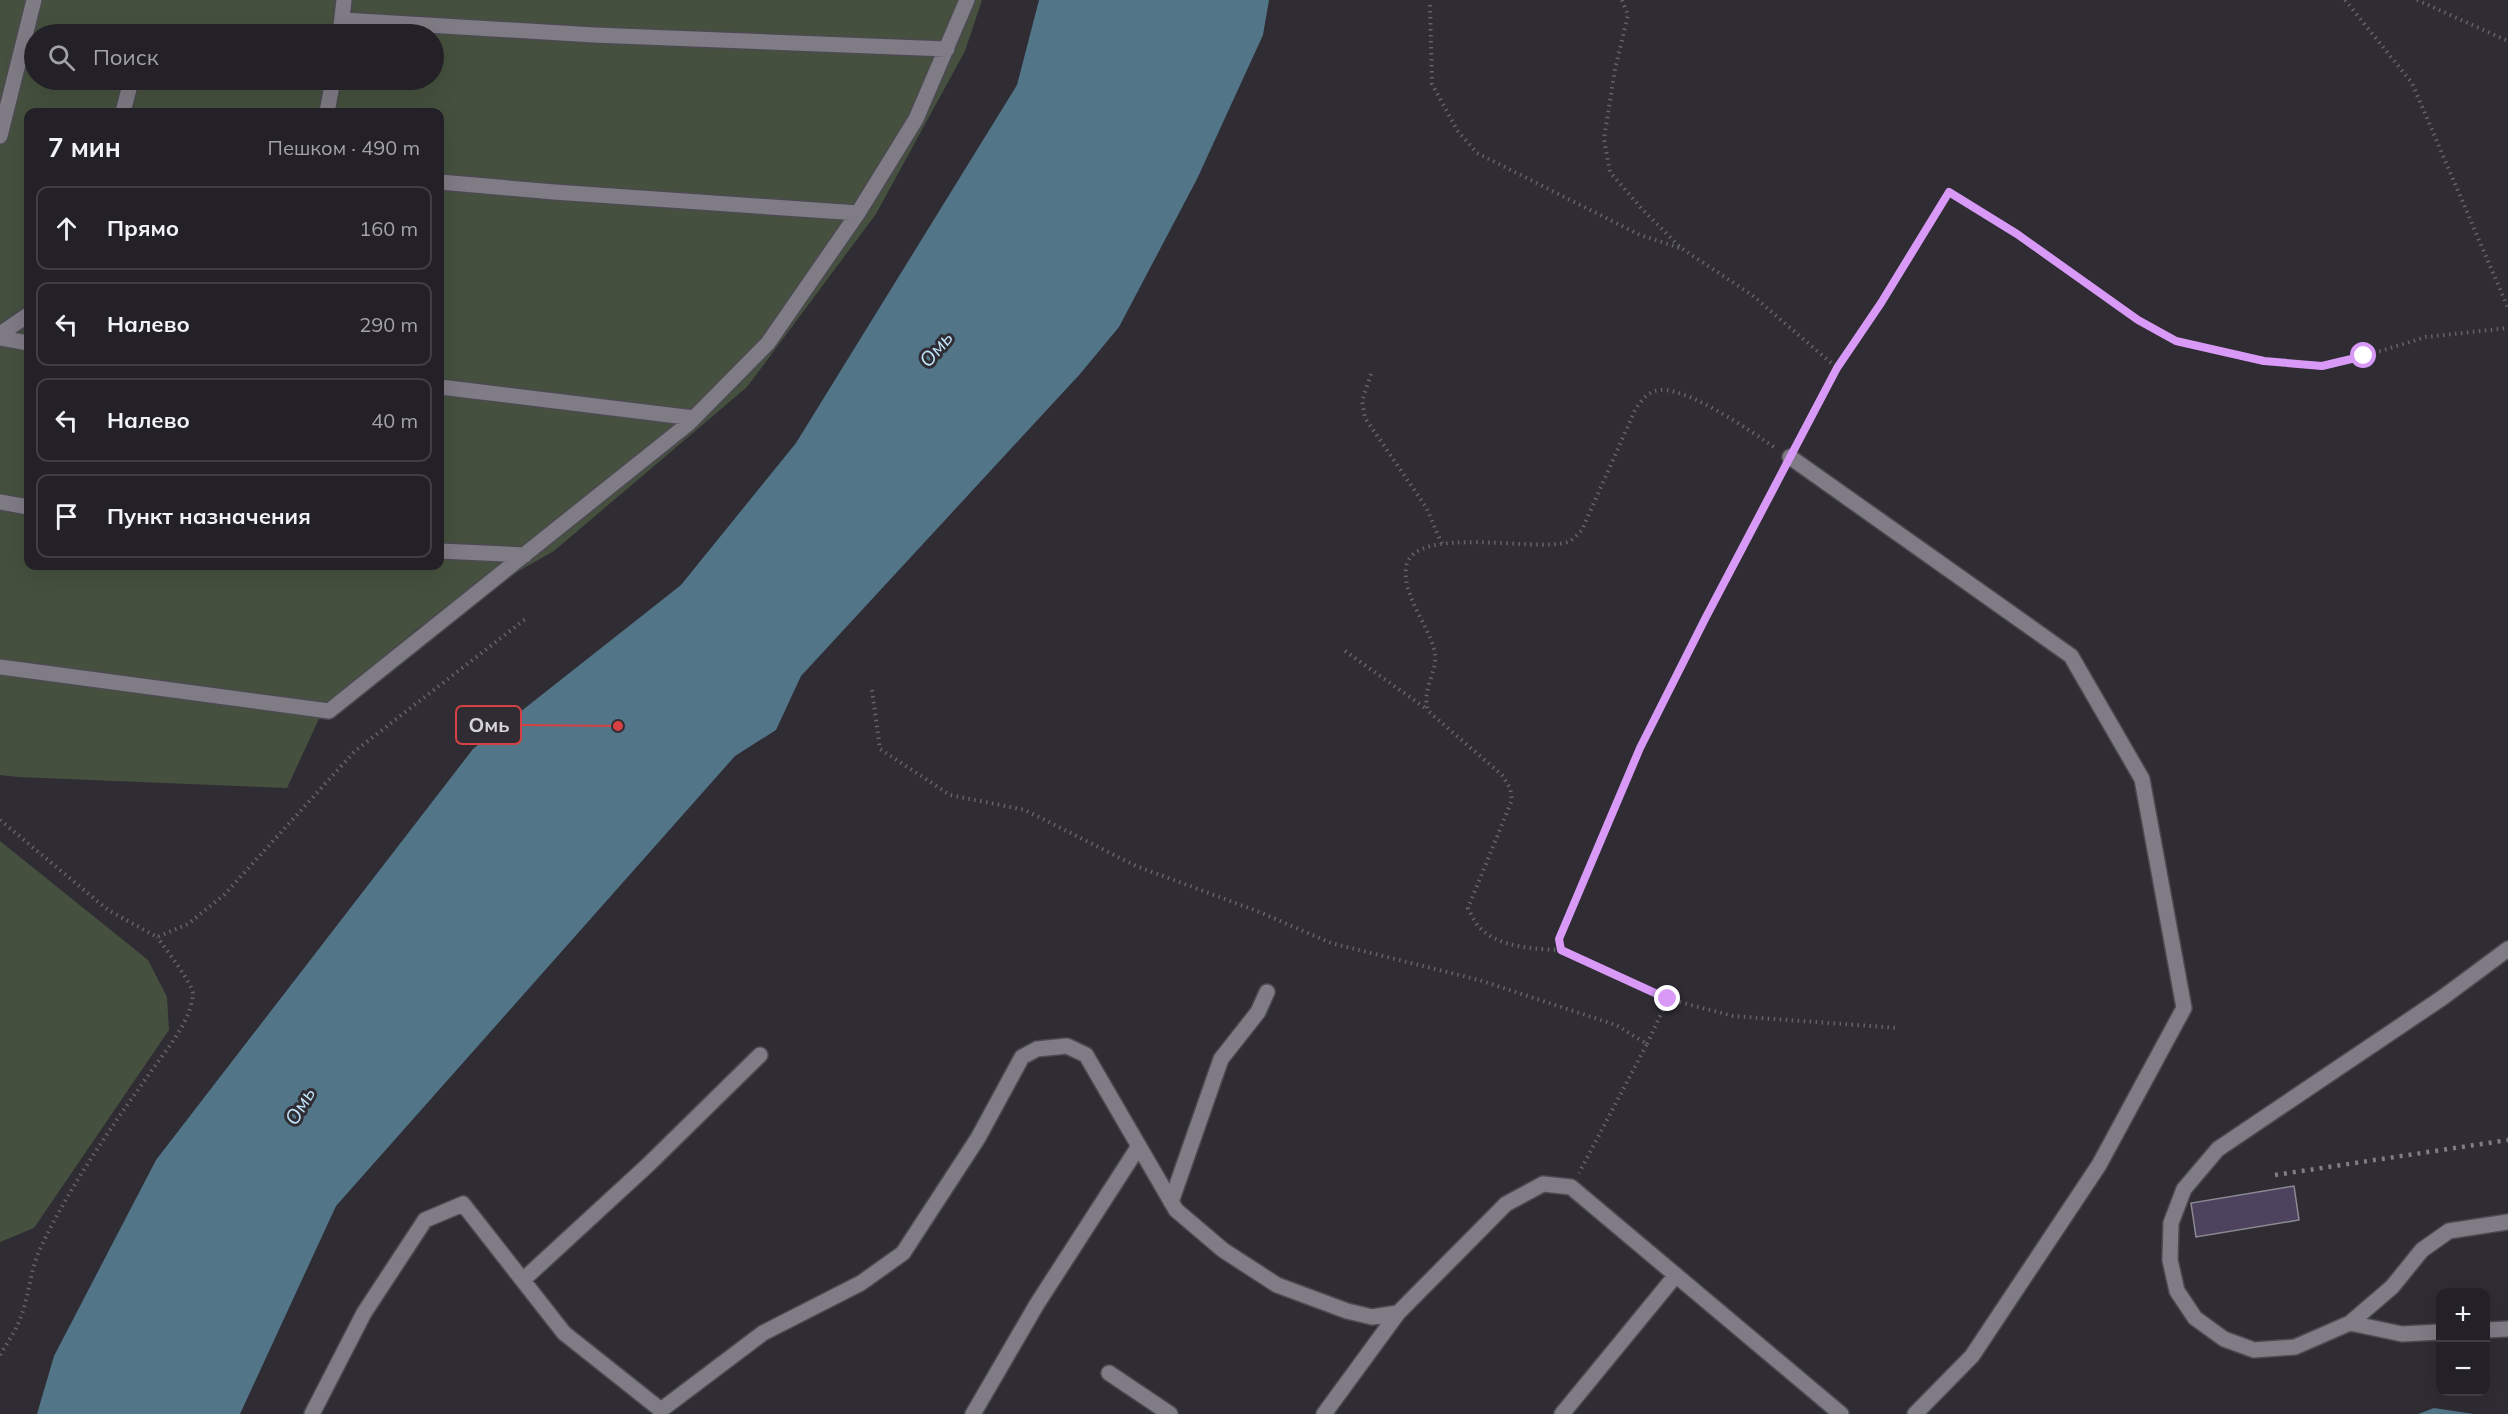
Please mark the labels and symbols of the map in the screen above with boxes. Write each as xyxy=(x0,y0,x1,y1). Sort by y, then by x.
water label: Омь xyxy=(913,325,958,372)
route start xyxy=(2350,342,2376,368)
callout: Омь xyxy=(456,706,521,744)
text: Омь xyxy=(469,712,509,737)
route end xyxy=(1654,985,1680,1011)
water label: Омь xyxy=(279,1082,320,1129)

